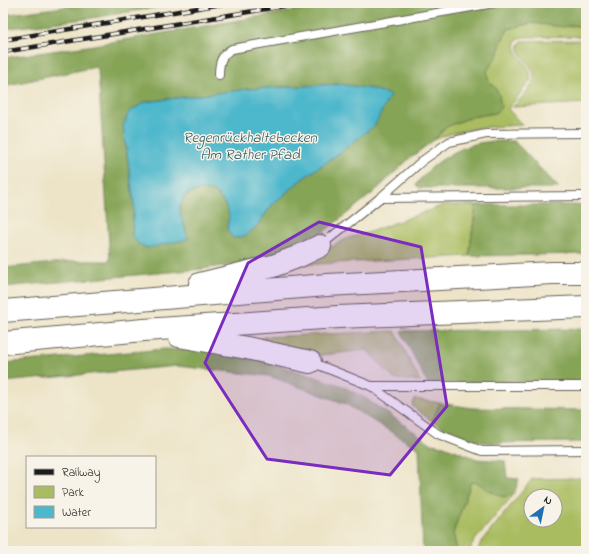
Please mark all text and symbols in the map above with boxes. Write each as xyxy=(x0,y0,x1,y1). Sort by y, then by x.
water label: Regenrückhaltebecken Am Rather Pfad xyxy=(183,127,317,166)
legend xyxy=(26,456,156,528)
text: Railway xyxy=(62,464,101,483)
text: Park xyxy=(62,484,84,502)
north arrow xyxy=(523,488,563,528)
text: N xyxy=(540,492,555,509)
text: Water xyxy=(62,504,91,522)

